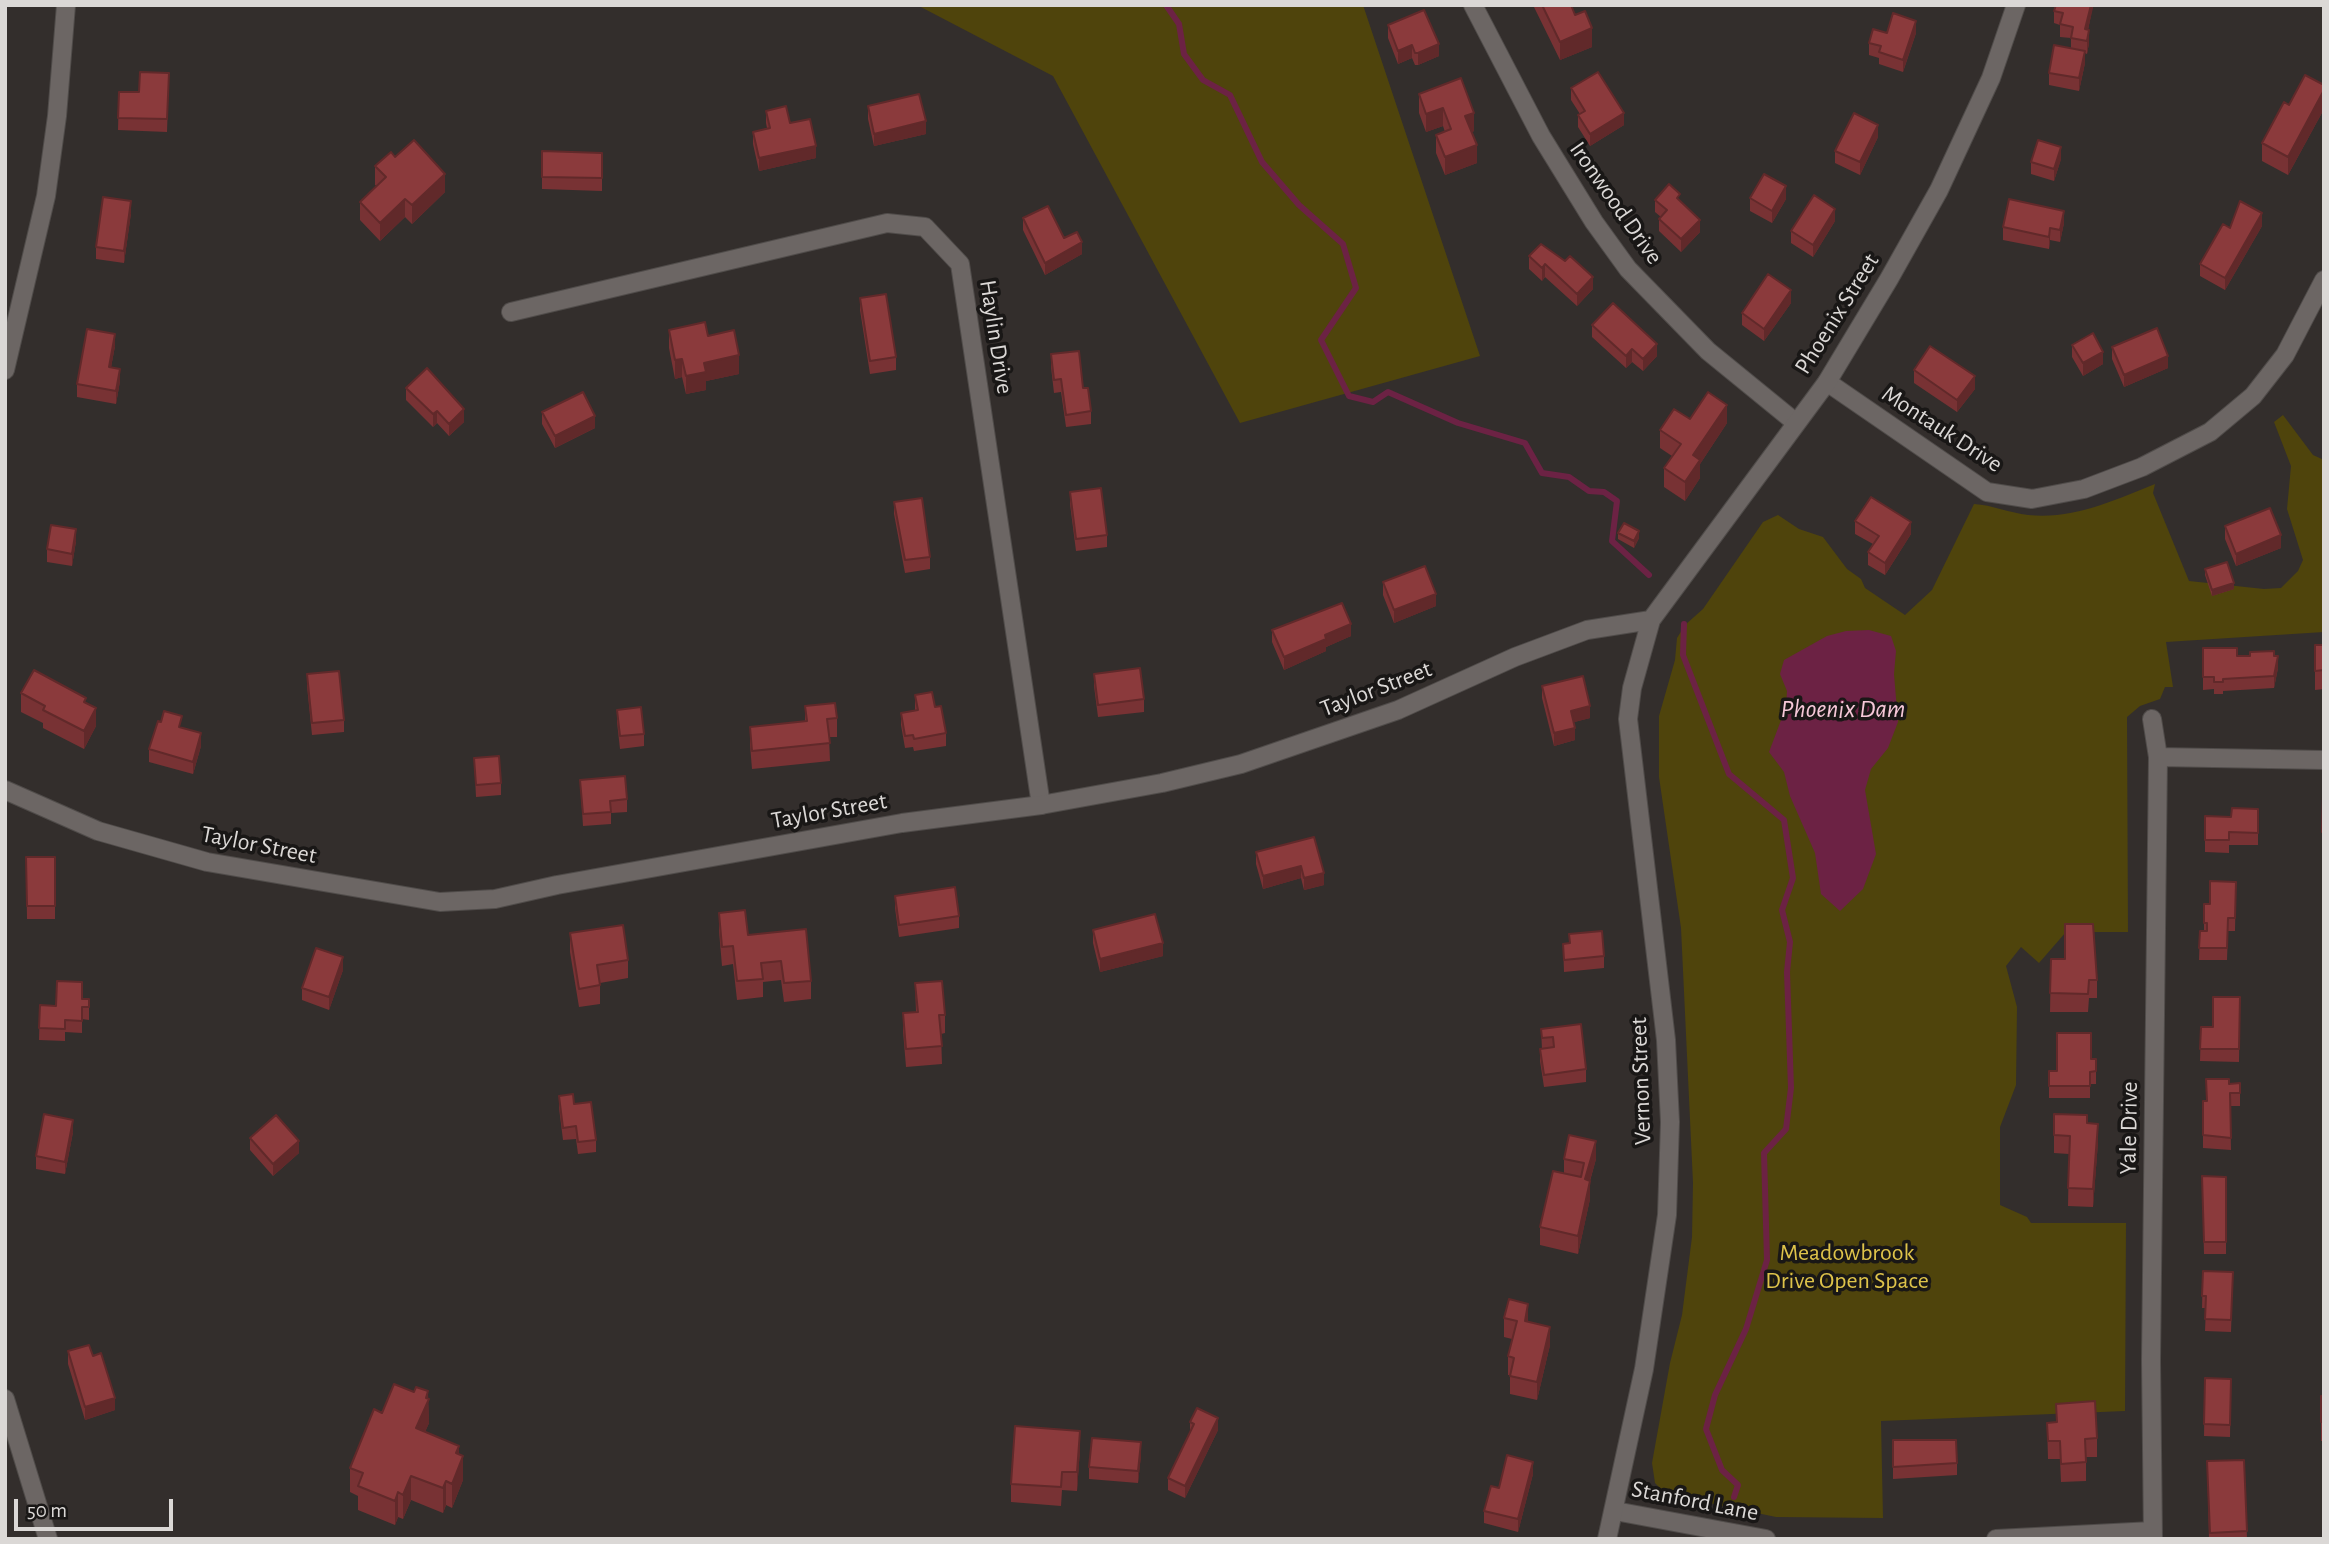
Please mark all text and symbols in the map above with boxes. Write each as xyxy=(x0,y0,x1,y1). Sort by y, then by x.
street label: Ironwood Drive xyxy=(1563,136,1669,270)
street label: Phoenix Street xyxy=(1789,248,1885,380)
street label: Haylin Drive xyxy=(973,278,1019,396)
street label: Montauk Drive xyxy=(1876,379,2008,479)
street label: Taylor Street xyxy=(1316,655,1436,723)
water label: Phoenix Dam xyxy=(1781,693,1905,725)
street label: Taylor Street xyxy=(769,787,889,835)
street label: Taylor Street xyxy=(199,820,319,870)
street label: Vernon Street xyxy=(1624,1017,1658,1145)
street label: Yale Drive xyxy=(2114,1081,2144,1175)
park label: Meadowbrook Drive Open Space xyxy=(1765,1239,1929,1295)
street label: Stanford Lane xyxy=(1629,1475,1761,1527)
scale bar xyxy=(18,1484,177,1528)
text: 50 m xyxy=(27,1500,67,1521)

